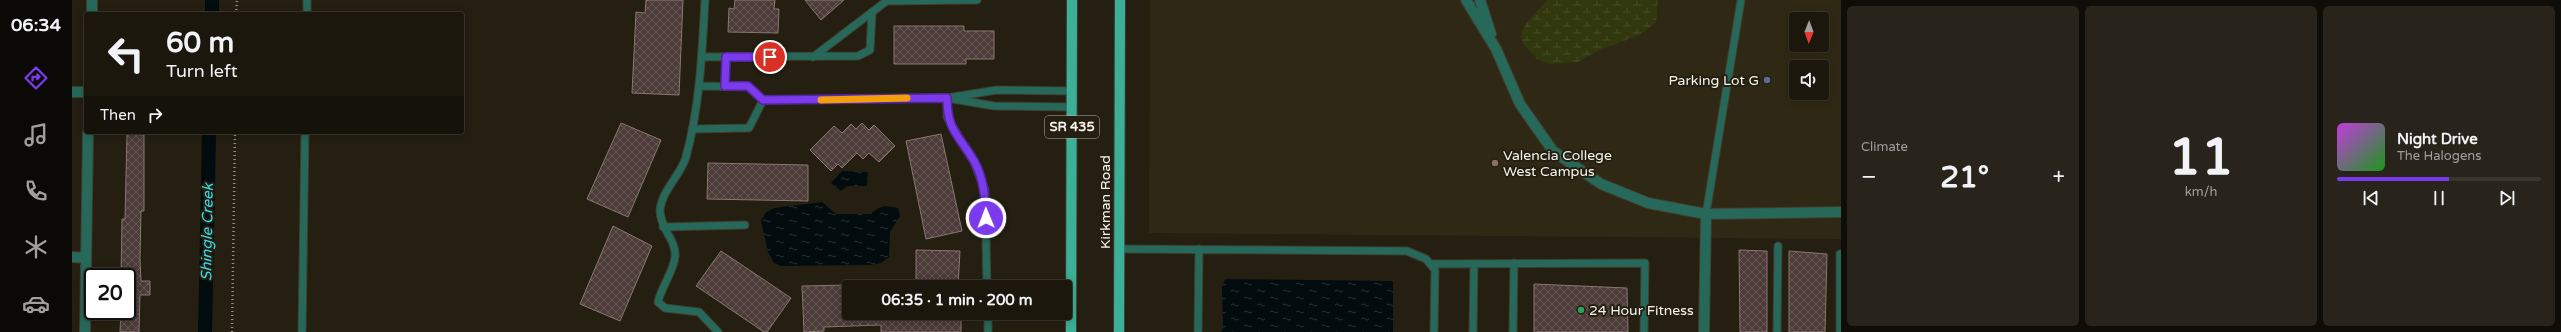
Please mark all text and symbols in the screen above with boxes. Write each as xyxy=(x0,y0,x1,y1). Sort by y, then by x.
north arrow xyxy=(1789,12,1829,52)
map controls xyxy=(1789,12,1829,100)
text: 06:34 xyxy=(11,14,61,36)
text: 60 m xyxy=(166,26,234,60)
icon: left xyxy=(100,28,152,80)
pin xyxy=(753,40,787,74)
icon: arrive xyxy=(759,46,781,68)
text: Turn left xyxy=(166,60,238,82)
button: sound xyxy=(1789,60,1829,100)
icon: directions xyxy=(22,64,50,92)
place label: Parking Lot G xyxy=(1669,72,1759,89)
marker: Parking Lot G xyxy=(1762,75,1772,85)
icon: right xyxy=(144,104,166,126)
text: Then xyxy=(100,106,136,124)
road number: SR 435 xyxy=(1045,116,1099,138)
icon: music xyxy=(22,121,50,149)
text: 11 xyxy=(2168,126,2234,189)
text: Night Drive xyxy=(2397,130,2478,148)
text: Climate xyxy=(1861,139,1908,155)
place label: Valencia College West Campus xyxy=(1503,147,1612,180)
text: The Halogens xyxy=(2397,148,2481,164)
street label: Kirkman Road xyxy=(1097,155,1114,249)
marker: Valencia College West Campus xyxy=(1490,158,1500,168)
text: 21° xyxy=(1940,159,1989,196)
text: − xyxy=(1861,164,1877,190)
text: + xyxy=(2053,164,2065,190)
icon: phone xyxy=(22,177,50,205)
water label: Shingle Creek xyxy=(197,181,217,281)
text: km/h xyxy=(2185,184,2217,200)
icon: previous xyxy=(2360,187,2382,209)
icon: pause xyxy=(2428,187,2450,209)
icon: next xyxy=(2496,187,2518,209)
position arrow xyxy=(965,197,1007,239)
icon: climate xyxy=(22,233,50,261)
speed limit sign: 20 xyxy=(84,268,136,320)
icon: car xyxy=(22,290,50,318)
text: 06:35 · 1 min · 200 m xyxy=(882,291,1032,309)
place label: 24 Hour Fitness xyxy=(1589,302,1694,319)
marker: 24 Hour Fitness xyxy=(1576,305,1586,315)

